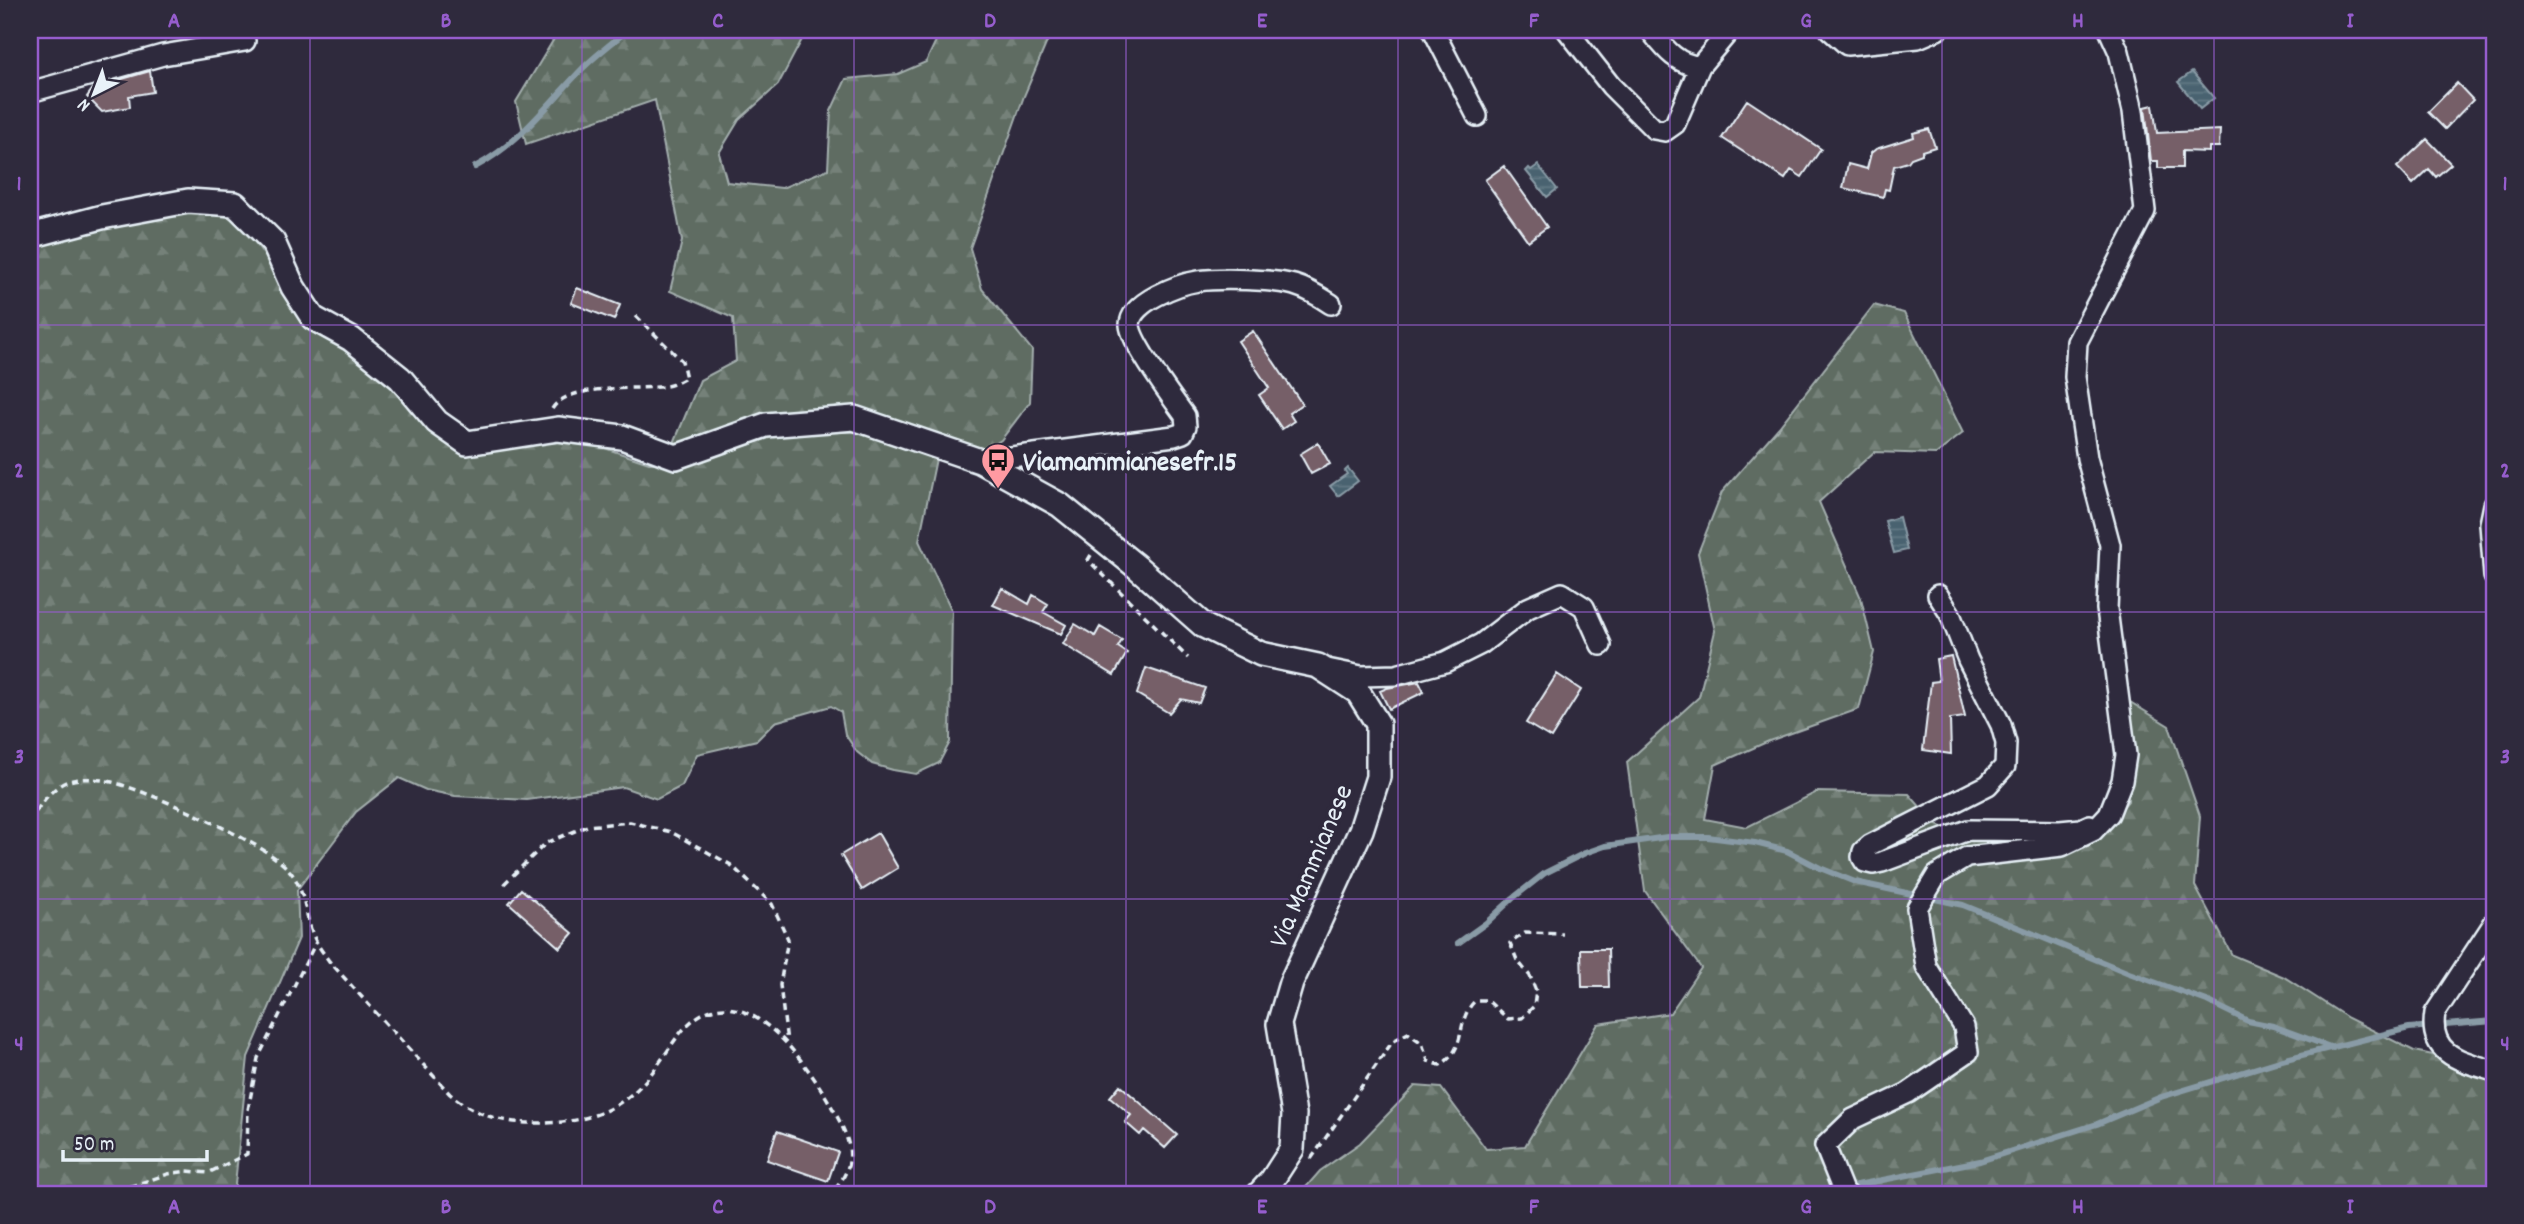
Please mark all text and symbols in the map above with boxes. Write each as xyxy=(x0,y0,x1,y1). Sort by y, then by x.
text: A xyxy=(168,6,180,39)
text: B xyxy=(441,6,452,39)
text: C xyxy=(712,6,724,39)
text: D xyxy=(984,6,996,39)
text: E xyxy=(1257,6,1268,39)
text: F xyxy=(1529,6,1540,39)
text: G xyxy=(1800,6,1812,39)
text: H xyxy=(2072,6,2084,39)
text: I xyxy=(2346,6,2354,39)
north arrow xyxy=(60,60,130,130)
text: N xyxy=(72,91,97,117)
text: 1 xyxy=(16,169,22,202)
text: 1 xyxy=(2502,169,2508,202)
bus stop icon: Viamammianesefr.15 xyxy=(979,441,1017,490)
place label: Viamammianesefr.15 xyxy=(1023,445,1237,485)
text: 2 xyxy=(14,456,24,489)
text: 2 xyxy=(2500,456,2510,489)
text: 3 xyxy=(14,742,24,775)
text: 3 xyxy=(2500,742,2510,775)
street label: Via Mammianese xyxy=(1261,779,1366,955)
text: 4 xyxy=(14,1029,24,1062)
text: 4 xyxy=(2500,1029,2510,1062)
scale bar xyxy=(63,1119,206,1163)
text: 50 m xyxy=(74,1131,114,1161)
text: A xyxy=(168,1192,180,1224)
text: B xyxy=(441,1192,452,1224)
text: C xyxy=(712,1192,724,1224)
text: D xyxy=(984,1192,996,1224)
text: E xyxy=(1257,1192,1268,1224)
text: F xyxy=(1529,1192,1540,1224)
text: G xyxy=(1800,1192,1812,1224)
text: H xyxy=(2072,1192,2084,1224)
text: I xyxy=(2346,1192,2354,1224)

